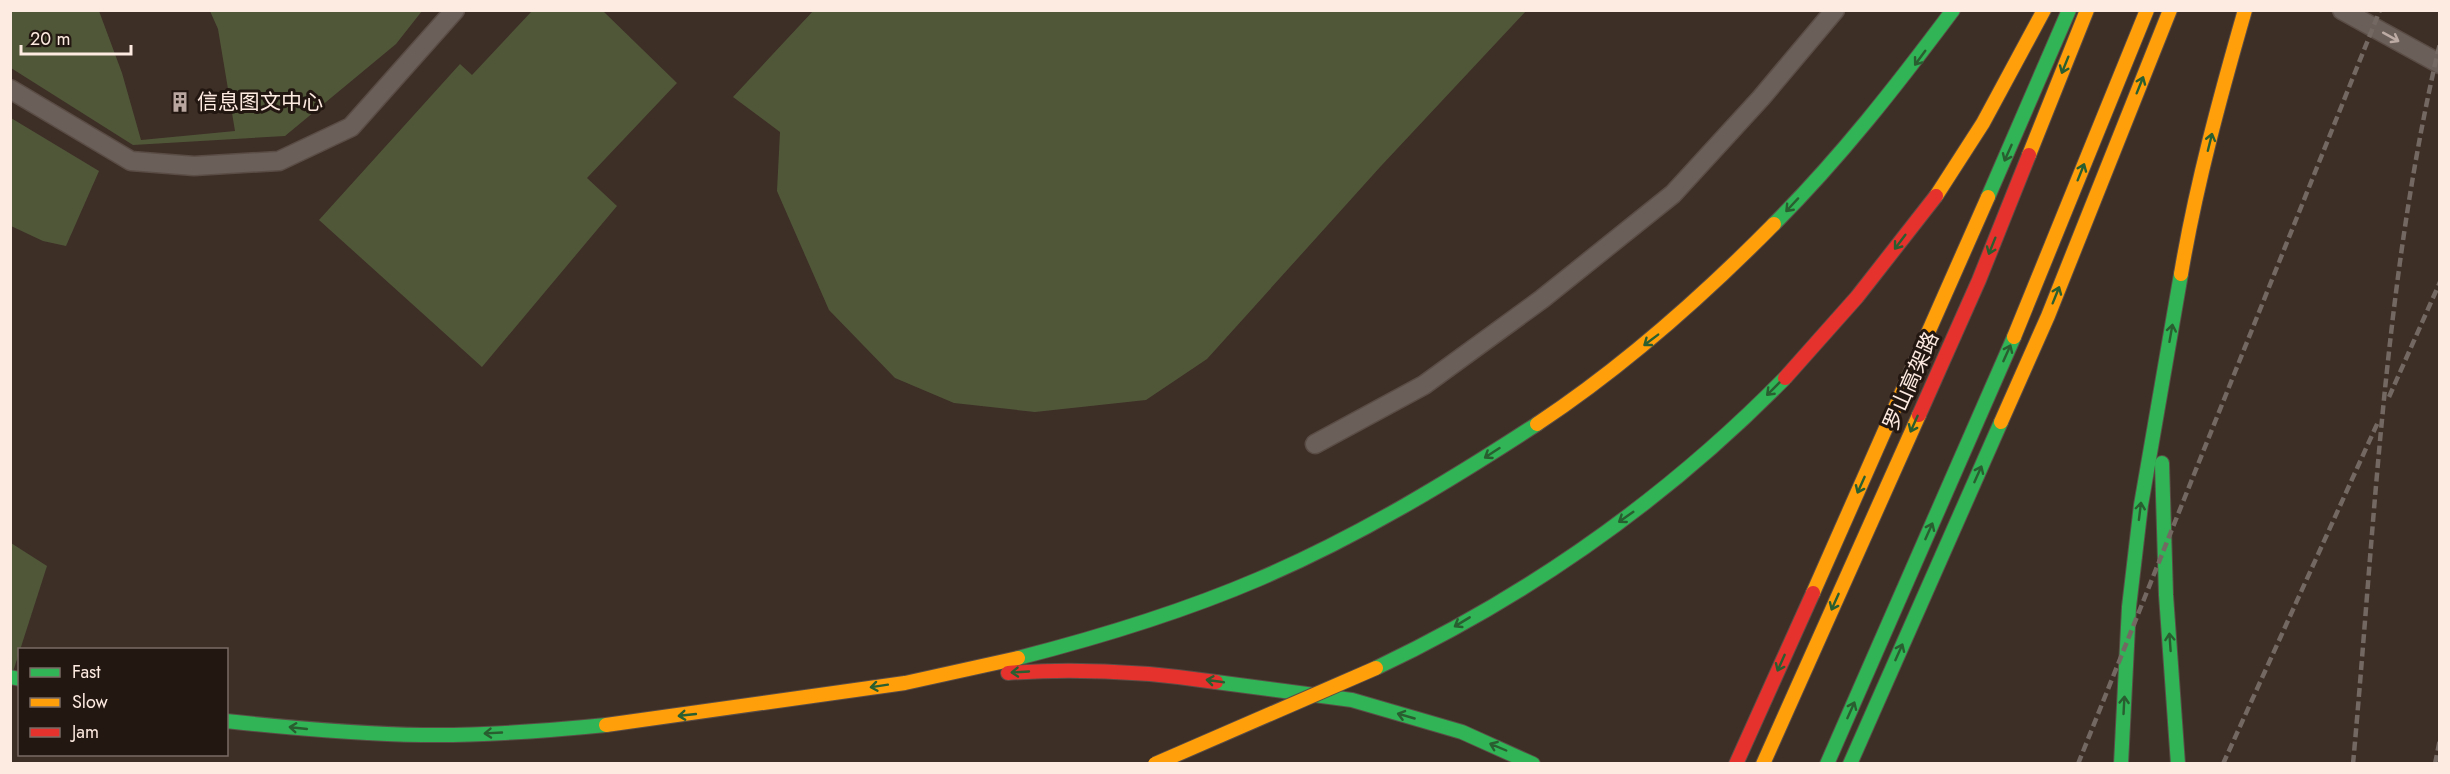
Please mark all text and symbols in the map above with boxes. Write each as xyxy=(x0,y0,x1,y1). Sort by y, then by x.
scale bar xyxy=(21,18,130,56)
text: 20 m xyxy=(30,26,70,52)
one-way arrow xyxy=(2382,31,2399,43)
one-way arrow xyxy=(1913,50,1926,66)
one-way arrow xyxy=(2059,55,2070,74)
one-way arrow xyxy=(2135,76,2146,95)
place label: 信息图文中心 xyxy=(197,87,323,117)
building icon: 信息图文中心 xyxy=(168,90,192,114)
one-way arrow xyxy=(2204,133,2216,152)
one-way arrow xyxy=(2002,144,2013,162)
one-way arrow xyxy=(2076,164,2087,182)
one-way arrow xyxy=(1784,198,1799,213)
one-way arrow xyxy=(1894,234,1907,250)
one-way arrow xyxy=(1986,236,1997,254)
one-way arrow xyxy=(2051,287,2062,305)
one-way arrow xyxy=(2165,323,2176,343)
street label: 罗山高架路 xyxy=(1876,327,1946,435)
one-way arrow xyxy=(1643,333,1659,346)
one-way arrow xyxy=(2002,344,2013,362)
one-way arrow xyxy=(1765,382,1780,397)
one-way arrow xyxy=(1908,415,1920,433)
one-way arrow xyxy=(1484,447,1501,459)
one-way arrow xyxy=(1973,465,1984,483)
one-way arrow xyxy=(1855,475,1866,494)
one-way arrow xyxy=(2135,501,2146,521)
one-way arrow xyxy=(1618,511,1634,523)
one-way arrow xyxy=(1924,523,1935,541)
one-way arrow xyxy=(1829,593,1840,611)
one-way arrow xyxy=(1454,617,1471,629)
one-way arrow xyxy=(2164,633,2175,653)
one-way arrow xyxy=(1894,644,1905,662)
legend xyxy=(18,648,228,756)
one-way arrow xyxy=(1775,654,1786,672)
text: Fast xyxy=(72,659,101,685)
one-way arrow xyxy=(1011,667,1031,678)
one-way arrow xyxy=(1205,676,1225,687)
one-way arrow xyxy=(870,680,890,691)
text: Slow xyxy=(72,689,109,715)
one-way arrow xyxy=(2118,696,2129,716)
one-way arrow xyxy=(1846,701,1857,719)
one-way arrow xyxy=(677,710,697,721)
one-way arrow xyxy=(1397,710,1416,721)
text: Jam xyxy=(70,719,99,745)
one-way arrow xyxy=(288,723,308,734)
one-way arrow xyxy=(483,727,503,738)
one-way arrow xyxy=(1489,741,1508,752)

